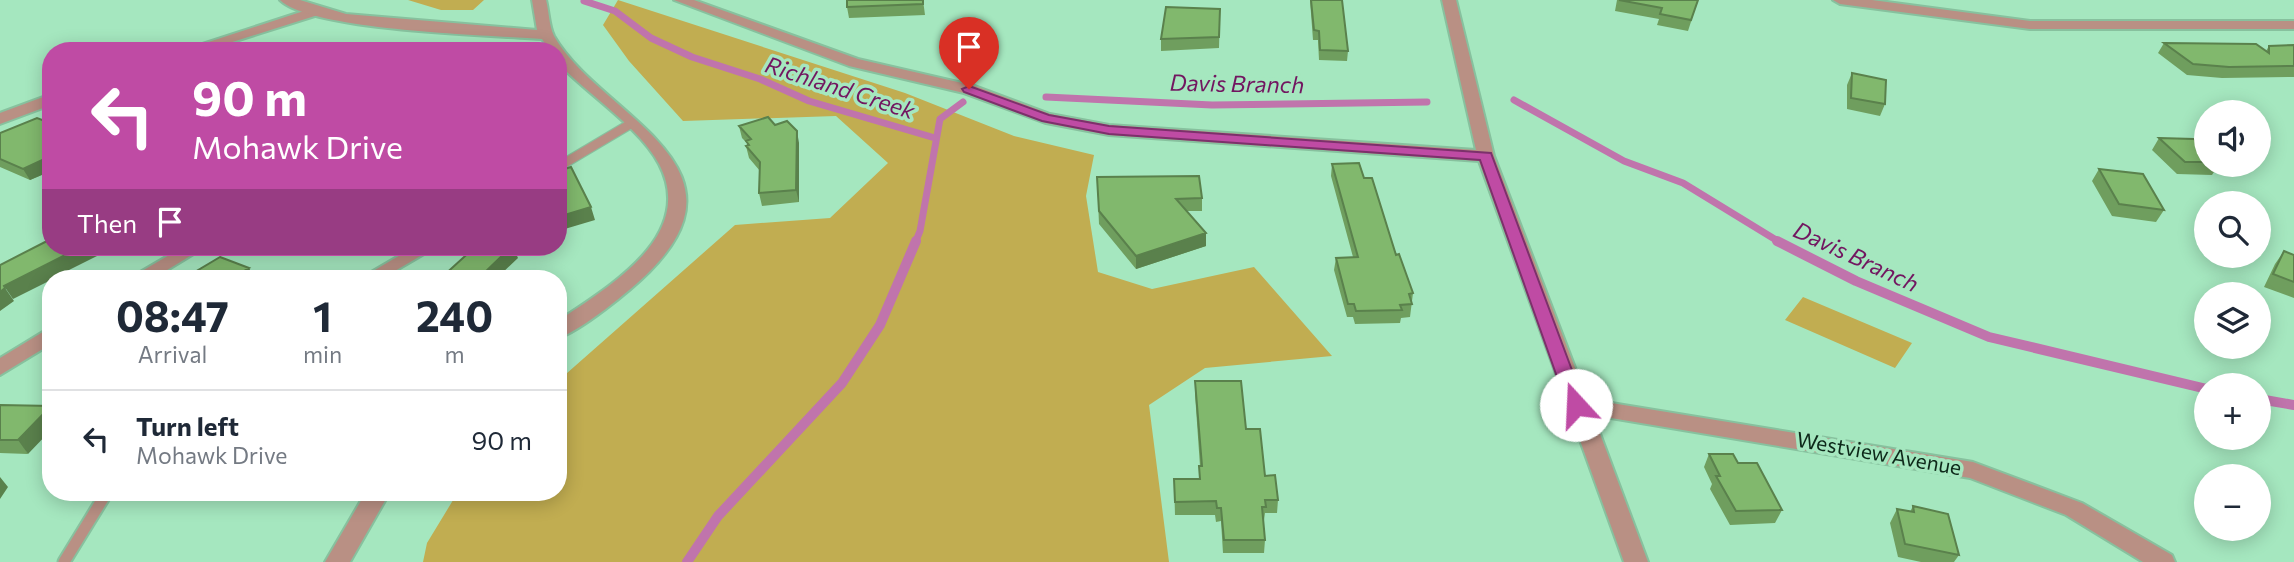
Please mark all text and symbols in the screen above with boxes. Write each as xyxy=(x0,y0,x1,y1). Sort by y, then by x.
pin xyxy=(939,17,999,89)
icon: arrive xyxy=(950,28,988,66)
water label: Richland Creek xyxy=(762,50,919,125)
text: 90 m xyxy=(192,66,307,126)
water label: Davis Branch xyxy=(1169,68,1305,98)
icon: left xyxy=(77,70,168,161)
map controls xyxy=(2194,100,2271,541)
button: sound xyxy=(2194,100,2271,177)
text: Mohawk Drive xyxy=(192,126,403,166)
button: search xyxy=(2194,191,2271,268)
icon: arrive xyxy=(151,203,189,241)
text: Then xyxy=(77,207,137,238)
water label: Davis Branch xyxy=(1790,215,1923,297)
button: layers xyxy=(2194,282,2271,359)
text: 08:47 xyxy=(116,289,229,341)
text: 1 xyxy=(313,289,332,341)
text: 240 xyxy=(416,289,493,341)
text: Arrival xyxy=(138,340,207,368)
text: min xyxy=(303,340,342,368)
text: m xyxy=(445,340,465,368)
position arrow xyxy=(1539,368,1613,442)
button: + xyxy=(2194,373,2271,450)
text: Turn left xyxy=(136,410,239,441)
icon: left xyxy=(77,420,115,458)
text: 90 m xyxy=(472,424,532,455)
street label: Westview Avenue xyxy=(1795,426,1964,479)
text: Mohawk Drive xyxy=(136,441,288,469)
button: − xyxy=(2194,464,2271,541)

